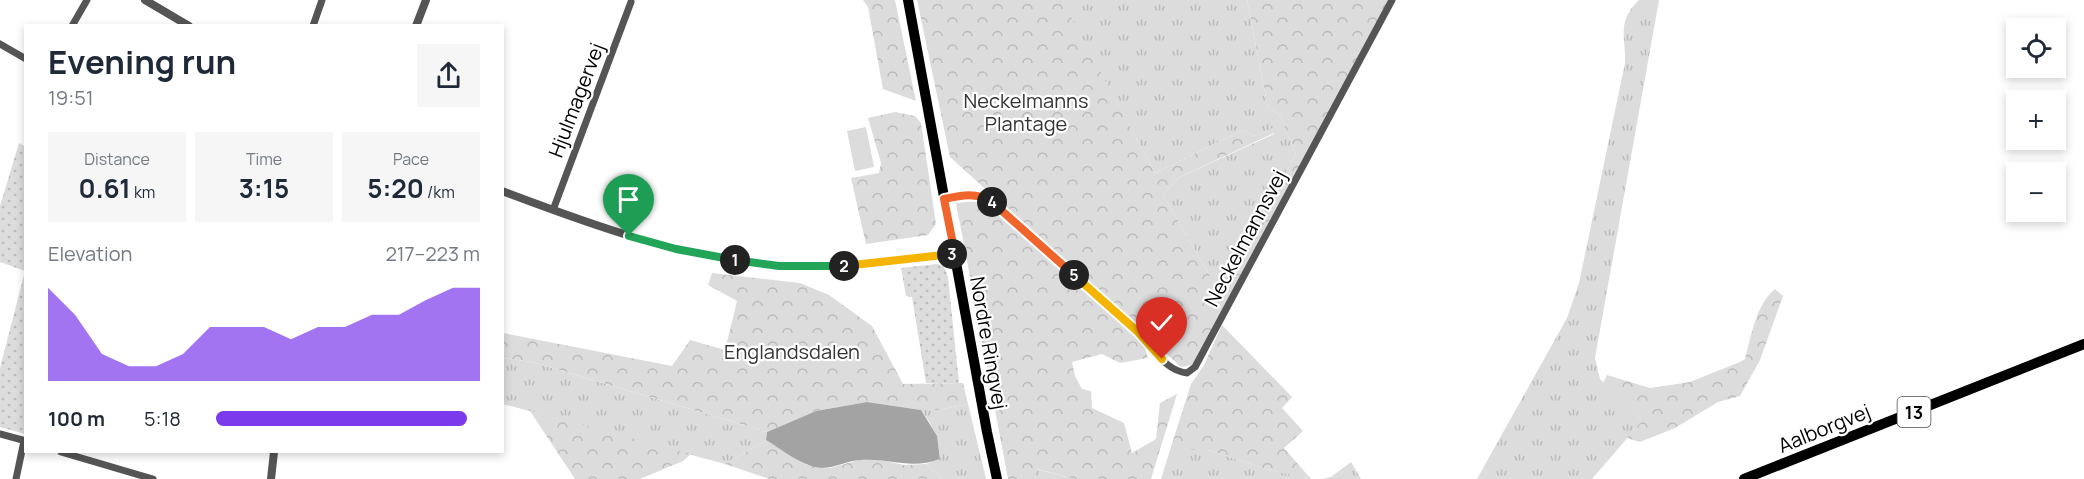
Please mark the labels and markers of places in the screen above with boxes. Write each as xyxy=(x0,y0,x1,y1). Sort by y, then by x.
pin xyxy=(603,174,654,236)
pin: 4 xyxy=(977,187,1007,217)
pin: 3 xyxy=(937,239,967,269)
pin: 1 xyxy=(720,245,750,275)
pin: 2 xyxy=(829,251,859,281)
pin: 5 xyxy=(1059,260,1089,290)
pin xyxy=(1136,297,1187,359)

